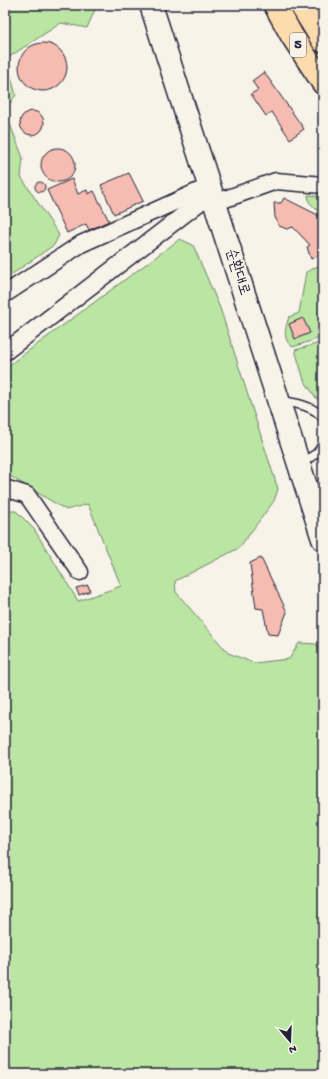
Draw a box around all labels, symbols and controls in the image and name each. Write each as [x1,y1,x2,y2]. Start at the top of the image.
road number: 5 [290,33,306,57]
street label: 순환대로 [221,246,253,298]
north arrow [270,1021,310,1061]
text: N [287,1042,298,1055]

